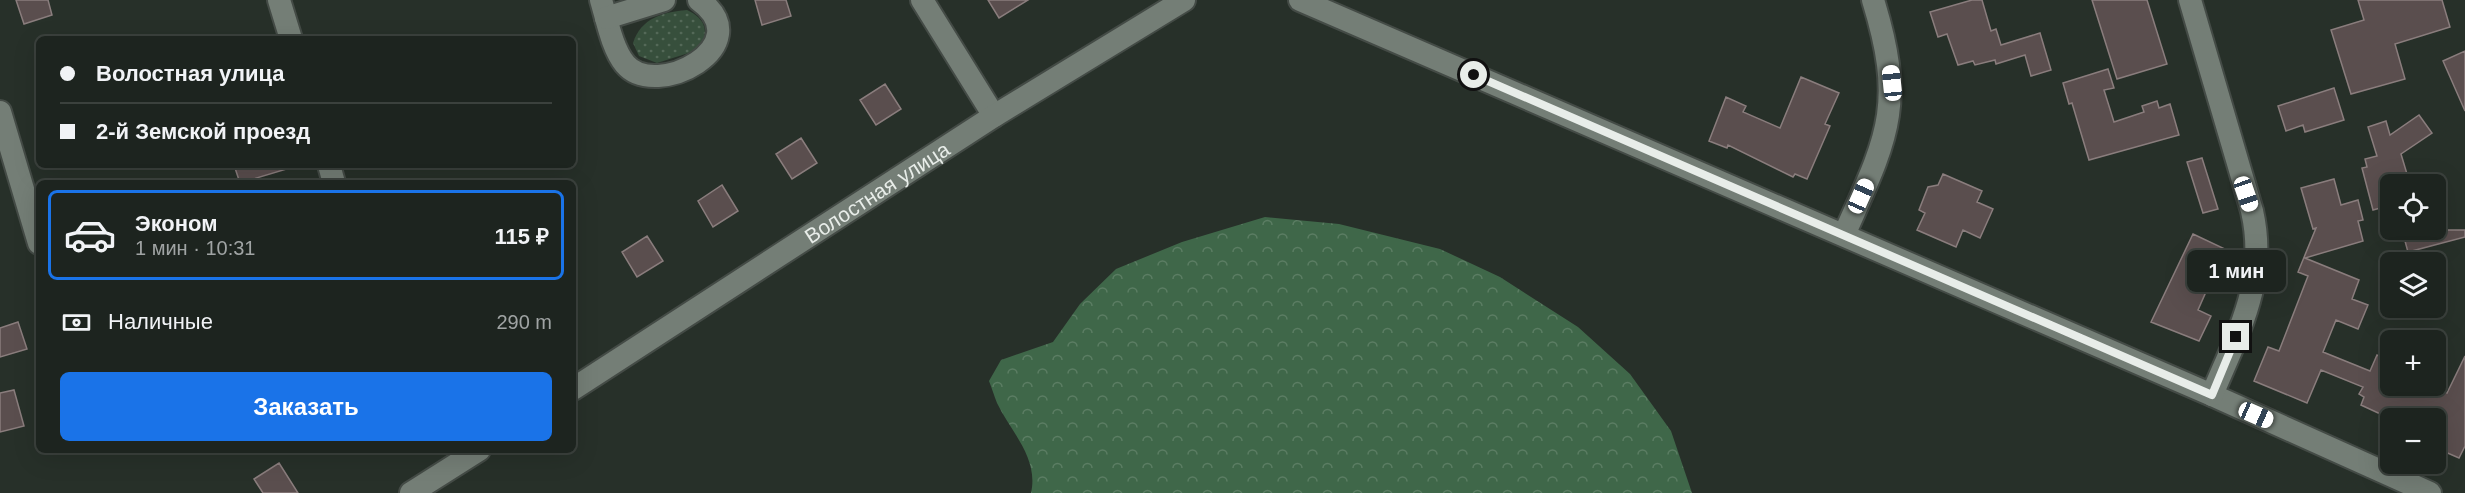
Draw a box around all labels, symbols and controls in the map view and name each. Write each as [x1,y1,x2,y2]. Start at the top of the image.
text: Волостная улица [96,61,285,86]
route start [1460,61,1487,88]
car [1881,64,1903,102]
text: 2-й Земской проезд [96,119,310,144]
street label: Волостная улица [800,137,954,247]
car [2232,174,2260,214]
map controls [2380,174,2446,474]
button: locate [2380,174,2446,240]
car [1845,176,1877,216]
icon: car [63,208,117,262]
text: Эконом [135,211,218,236]
text: 115 ₽ [495,224,549,249]
text: 1 мин · 10:31 [135,237,255,259]
callout: 1 мин [2186,250,2286,292]
button: layers [2380,252,2446,318]
text: 1 мин [2209,260,2264,282]
icon: cash [60,306,93,339]
text: Наличные [108,309,213,334]
text: 290 m [496,311,552,333]
route end [2222,323,2249,350]
button: + [2380,330,2446,396]
button: Заказать [60,372,552,441]
car [2236,399,2276,431]
button: − [2380,408,2446,474]

